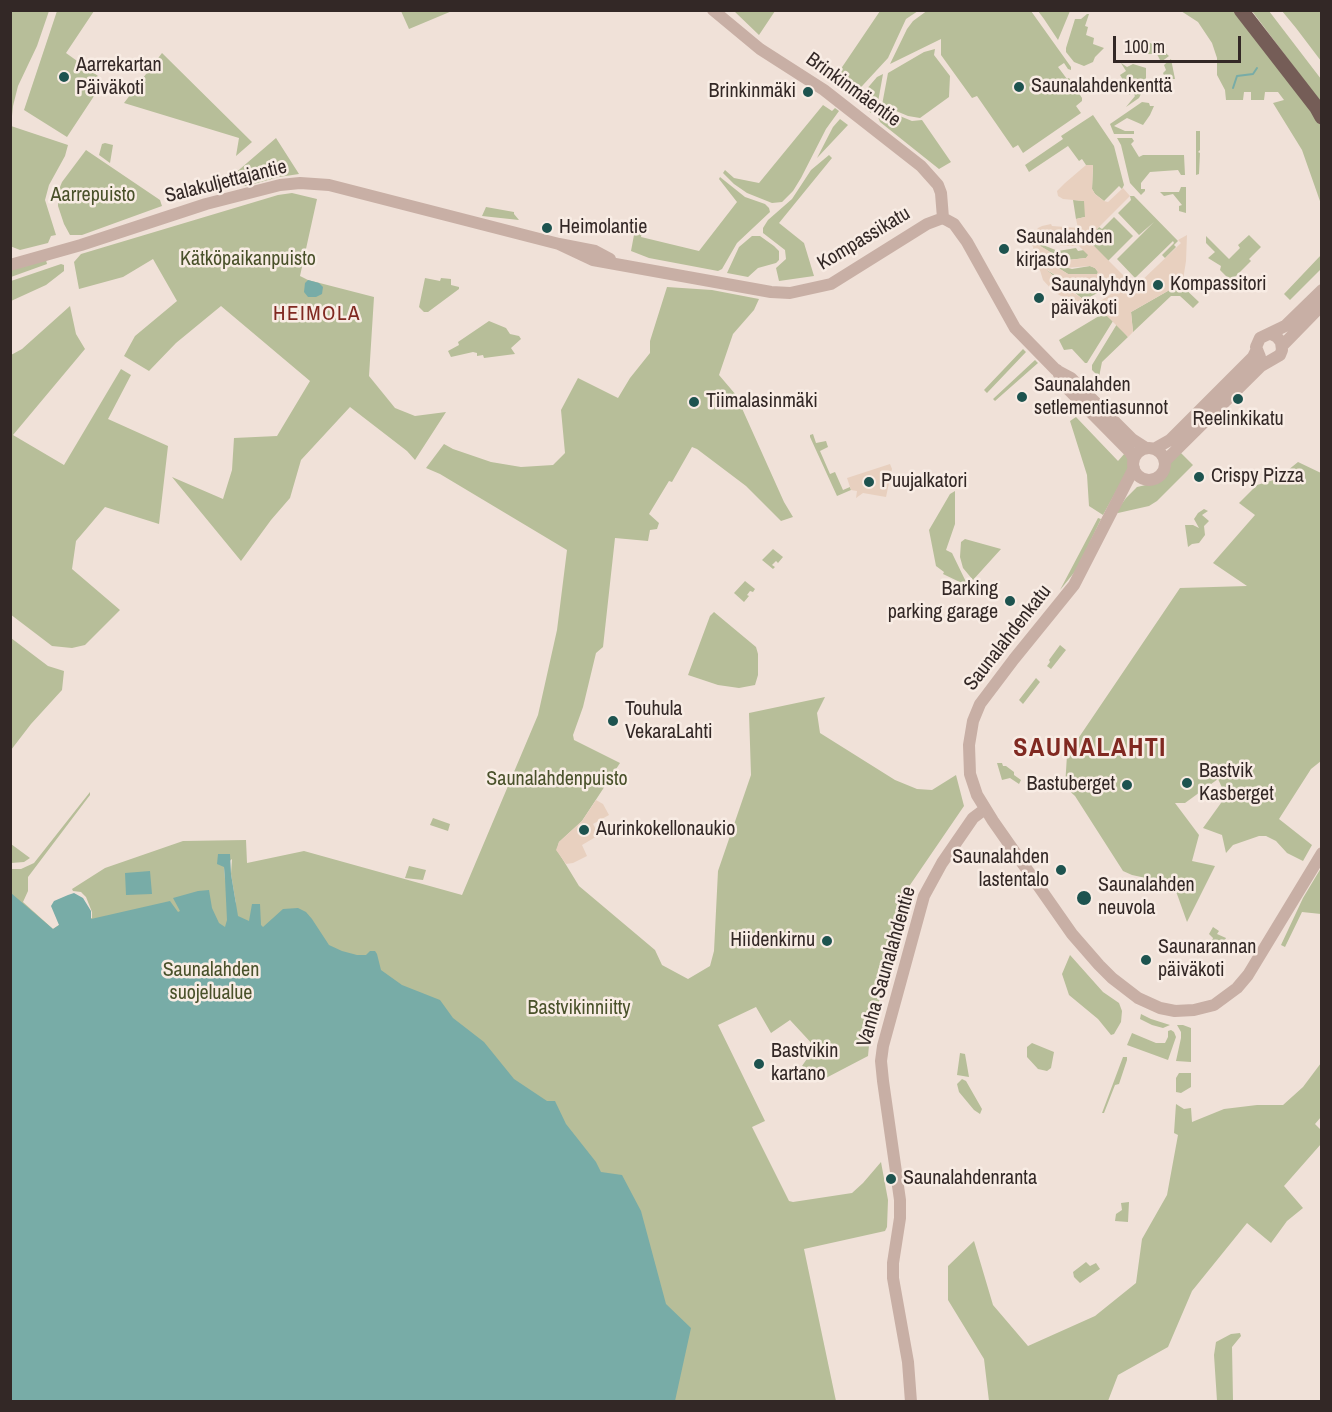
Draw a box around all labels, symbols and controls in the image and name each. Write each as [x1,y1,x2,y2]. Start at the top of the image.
scale bar [1116,24,1244,62]
text: 100 m [1124,34,1165,59]
street label: Brinkinmäentie [801,48,905,132]
place label: Aarrekartan Päiväkoti [76,54,162,101]
marker: Aarrekartan Päiväkoti [57,70,71,84]
place label: Saunalahdenkenttä [1031,75,1172,99]
place label: Brinkinmäki [709,80,796,104]
marker: Saunalahdenkenttä [1012,80,1026,94]
marker: Brinkinmäki [801,85,815,99]
street label: Salakuljettajantie [163,155,289,209]
park label: Aarrepuisto [51,184,135,208]
street label: Kompassikatu [813,202,915,276]
place label: Heimolantie [559,216,647,240]
marker: Heimolantie [540,221,554,235]
place label: Saunalahden kirjasto [1016,226,1113,273]
marker: Saunalahden kirjasto [997,242,1011,256]
park label: Kätköpaikanpuisto [180,248,316,272]
place label: Kompassitori [1170,273,1267,297]
place label: Saunalyhdyn päiväkoti [1051,274,1146,321]
marker: Kompassitori [1151,278,1165,292]
marker: Saunalyhdyn päiväkoti [1032,291,1046,305]
district label: HEIMOLA [273,301,361,327]
place label: Saunalahden setlementiasunnot [1034,374,1168,421]
place label: Tiimalasinmäki [706,390,818,414]
marker: Saunalahden setlementiasunnot [1015,390,1029,404]
marker: Reelinkikatu [1231,392,1245,406]
marker: Tiimalasinmäki [687,395,701,409]
place label: Reelinkikatu [1192,408,1284,432]
place label: Crispy Pizza [1211,465,1304,489]
place label: Puujalkatori [881,470,968,494]
marker: Crispy Pizza [1192,470,1206,484]
marker: Puujalkatori [862,475,876,489]
place label: Barking parking garage [888,578,998,625]
street label: Saunalahdenkatu [959,580,1057,696]
marker: Barking parking garage [1003,594,1017,608]
place label: Touhula VekaraLahti [625,698,713,745]
marker: Touhula VekaraLahti [606,714,620,728]
district label: SAUNALAHTI [1013,733,1167,765]
place label: Bastvik Kasberget [1199,760,1274,807]
park label: Saunalahdenpuisto [486,768,628,792]
place label: Bastuberget [1027,773,1115,797]
marker: Bastvik Kasberget [1180,776,1194,790]
marker: Bastuberget [1120,778,1134,792]
place label: Aurinkokellonaukio [596,818,735,842]
marker: Aurinkokellonaukio [577,823,591,837]
place label: Saunalahden lastentalo [952,846,1049,893]
marker: Saunalahden lastentalo [1054,863,1068,877]
place label: Saunalahden neuvola [1098,874,1195,921]
street label: Vanha Saunalahdentie [853,884,921,1050]
marker: Saunalahden neuvola [1075,889,1093,907]
place label: Hiidenkirnu [730,929,815,953]
marker: Hiidenkirnu [820,934,834,948]
place label: Saunarannan päiväkoti [1158,936,1256,983]
marker: Saunarannan päiväkoti [1139,953,1153,967]
park label: Saunalahden suojelualue [163,959,259,1006]
park label: Bastvikinniitty [527,997,631,1021]
place label: Bastvikin kartano [771,1040,838,1087]
marker: Bastvikin kartano [752,1057,766,1071]
place label: Saunalahdenranta [903,1167,1037,1191]
marker: Saunalahdenranta [884,1172,898,1186]

